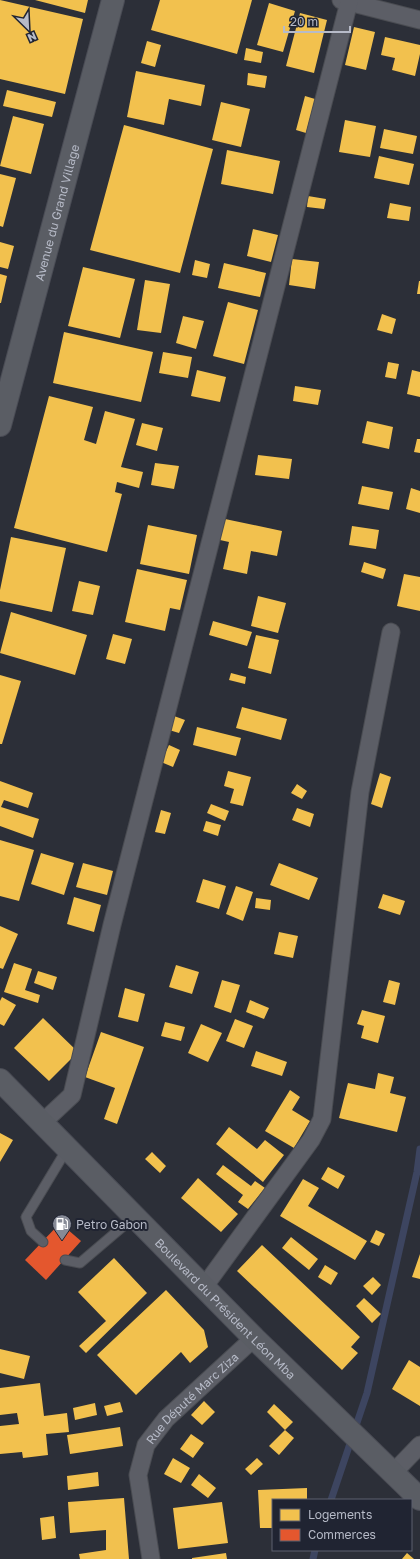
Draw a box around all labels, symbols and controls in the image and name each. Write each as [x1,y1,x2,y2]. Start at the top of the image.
north arrow [8,8,48,48]
scale bar [284,8,350,34]
text: 20 m [290,14,318,29]
text: N [26,30,39,45]
street label: Avenue du Grand Village [31,142,82,282]
fuel station icon: Petro Gabon [51,1213,73,1241]
place label: Petro Gabon [76,1217,147,1232]
street label: Boulevard du Président Léon Mba [152,1235,299,1382]
street label: Rue Député Marc Ziza [142,1349,241,1447]
legend [272,1499,412,1551]
text: Logements [308,1507,372,1522]
text: Commerces [308,1527,376,1542]

